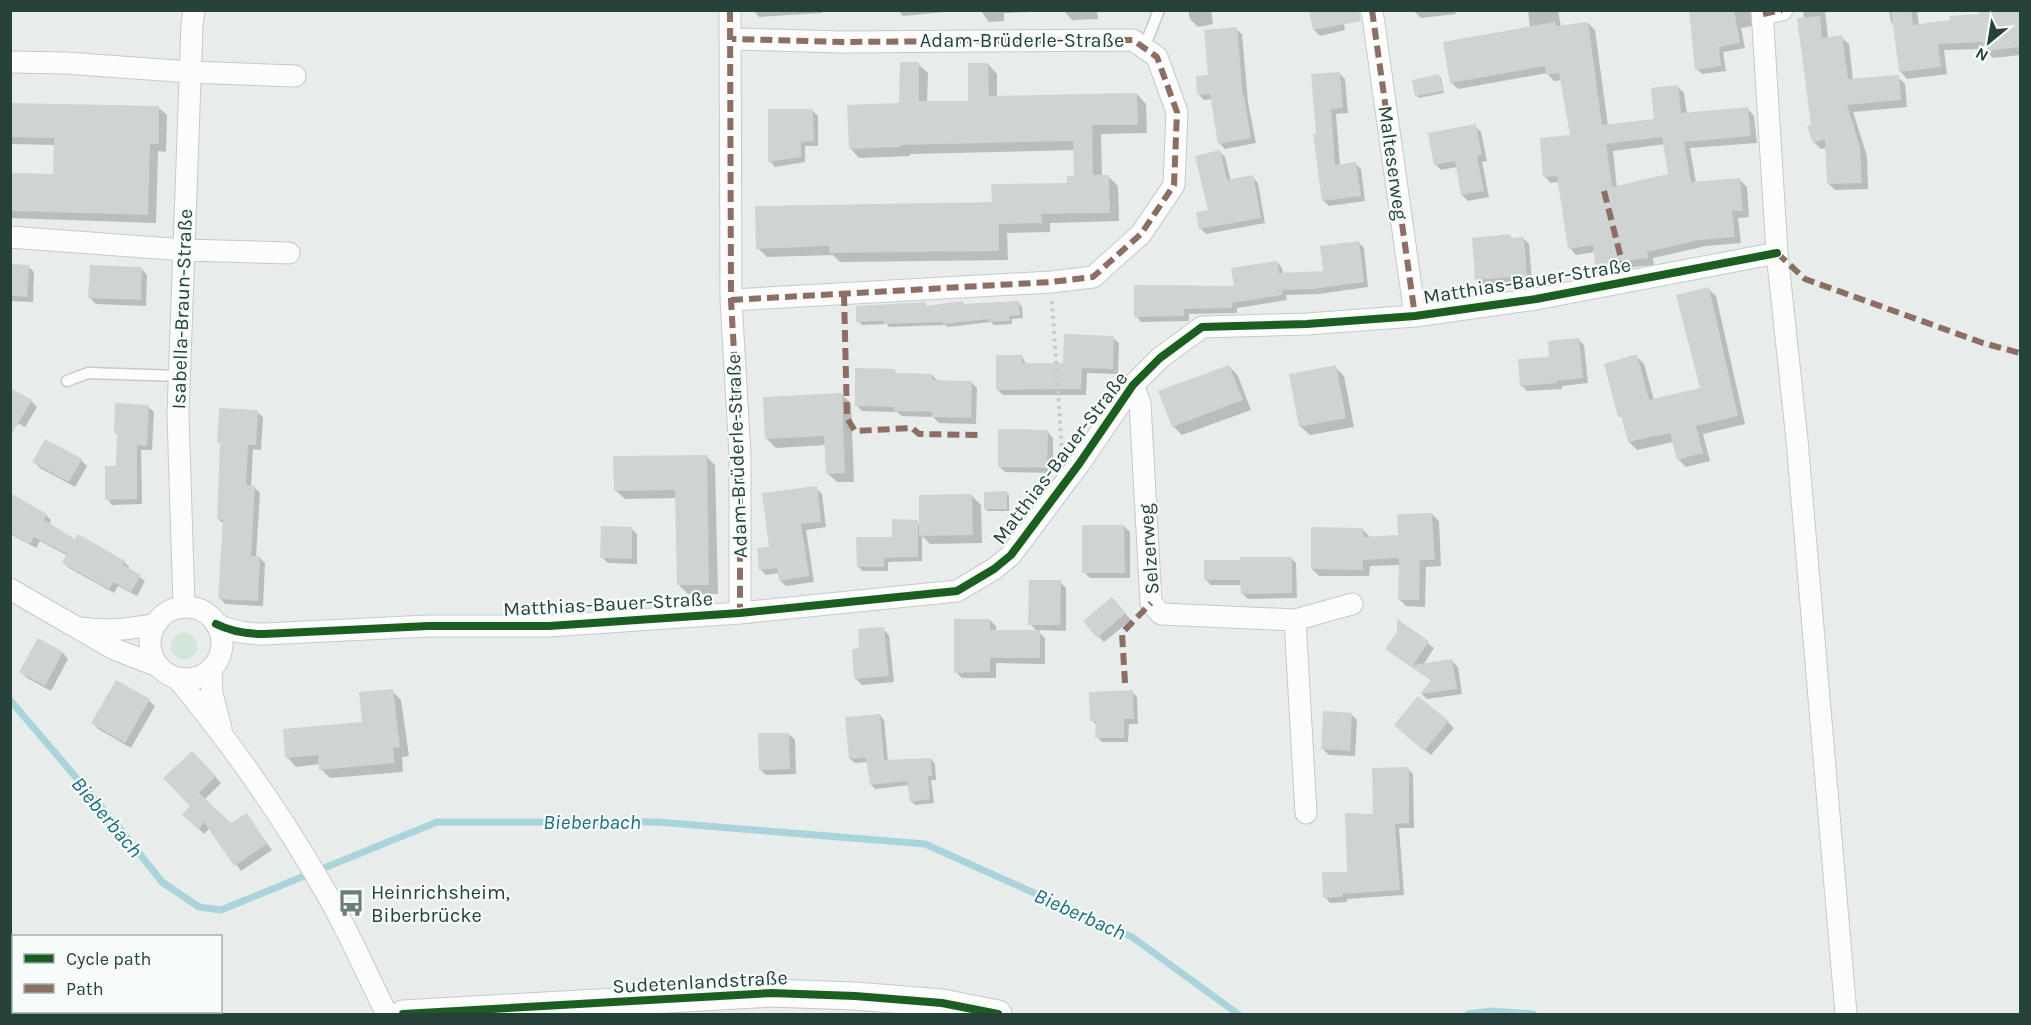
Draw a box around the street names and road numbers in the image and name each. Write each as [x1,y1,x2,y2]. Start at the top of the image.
street label: Adam-Brüderle-Straße [920,29,1124,52]
street label: Malteserweg [1374,104,1412,222]
street label: Isabella-Braun-Straße [167,208,197,410]
street label: Matthias-Bauer-Straße [1422,253,1632,309]
street label: Adam-Brüderle-Straße [722,353,752,559]
street label: Matthias-Bauer-Straße [988,367,1132,549]
street label: Selzerweg [1134,503,1164,595]
street label: Matthias-Bauer-Straße [503,587,713,621]
street label: Sudetenlandstraße [612,966,788,998]

